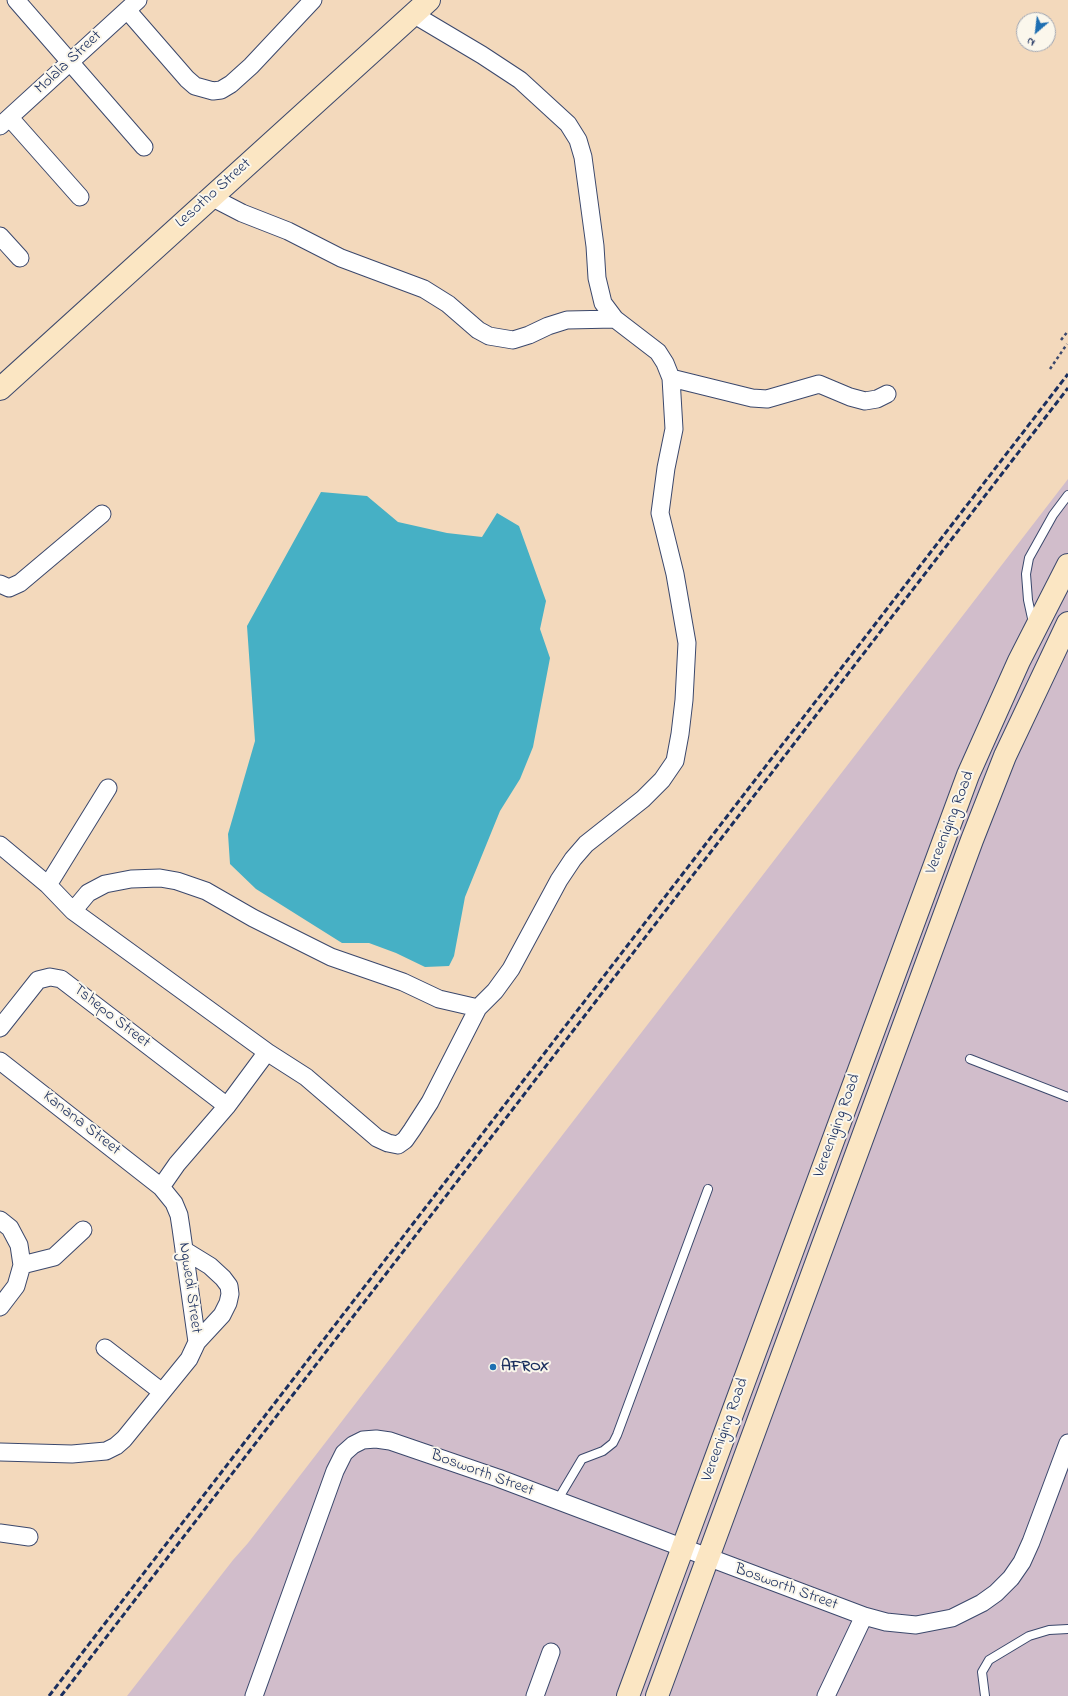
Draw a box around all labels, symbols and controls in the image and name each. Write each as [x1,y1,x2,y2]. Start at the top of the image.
north arrow [1016,12,1056,52]
street label: Molala Street [32,27,106,99]
text: N [1024,33,1038,51]
street label: Lesotho Street [172,155,256,233]
street label: Vereeniging Road [923,769,979,877]
street label: Tshepo Street [69,981,153,1053]
street label: Vereeniging Road [810,1072,866,1180]
street label: Kanana Street [38,1088,124,1160]
street label: Ngwedi Street [173,1241,205,1335]
place label: AFROX [501,1357,549,1377]
marker: AFROX [488,1362,498,1372]
street label: Vereeniging Road [698,1376,754,1484]
street label: Bosworth Street [428,1446,536,1502]
street label: Bosworth Street [732,1560,840,1616]

